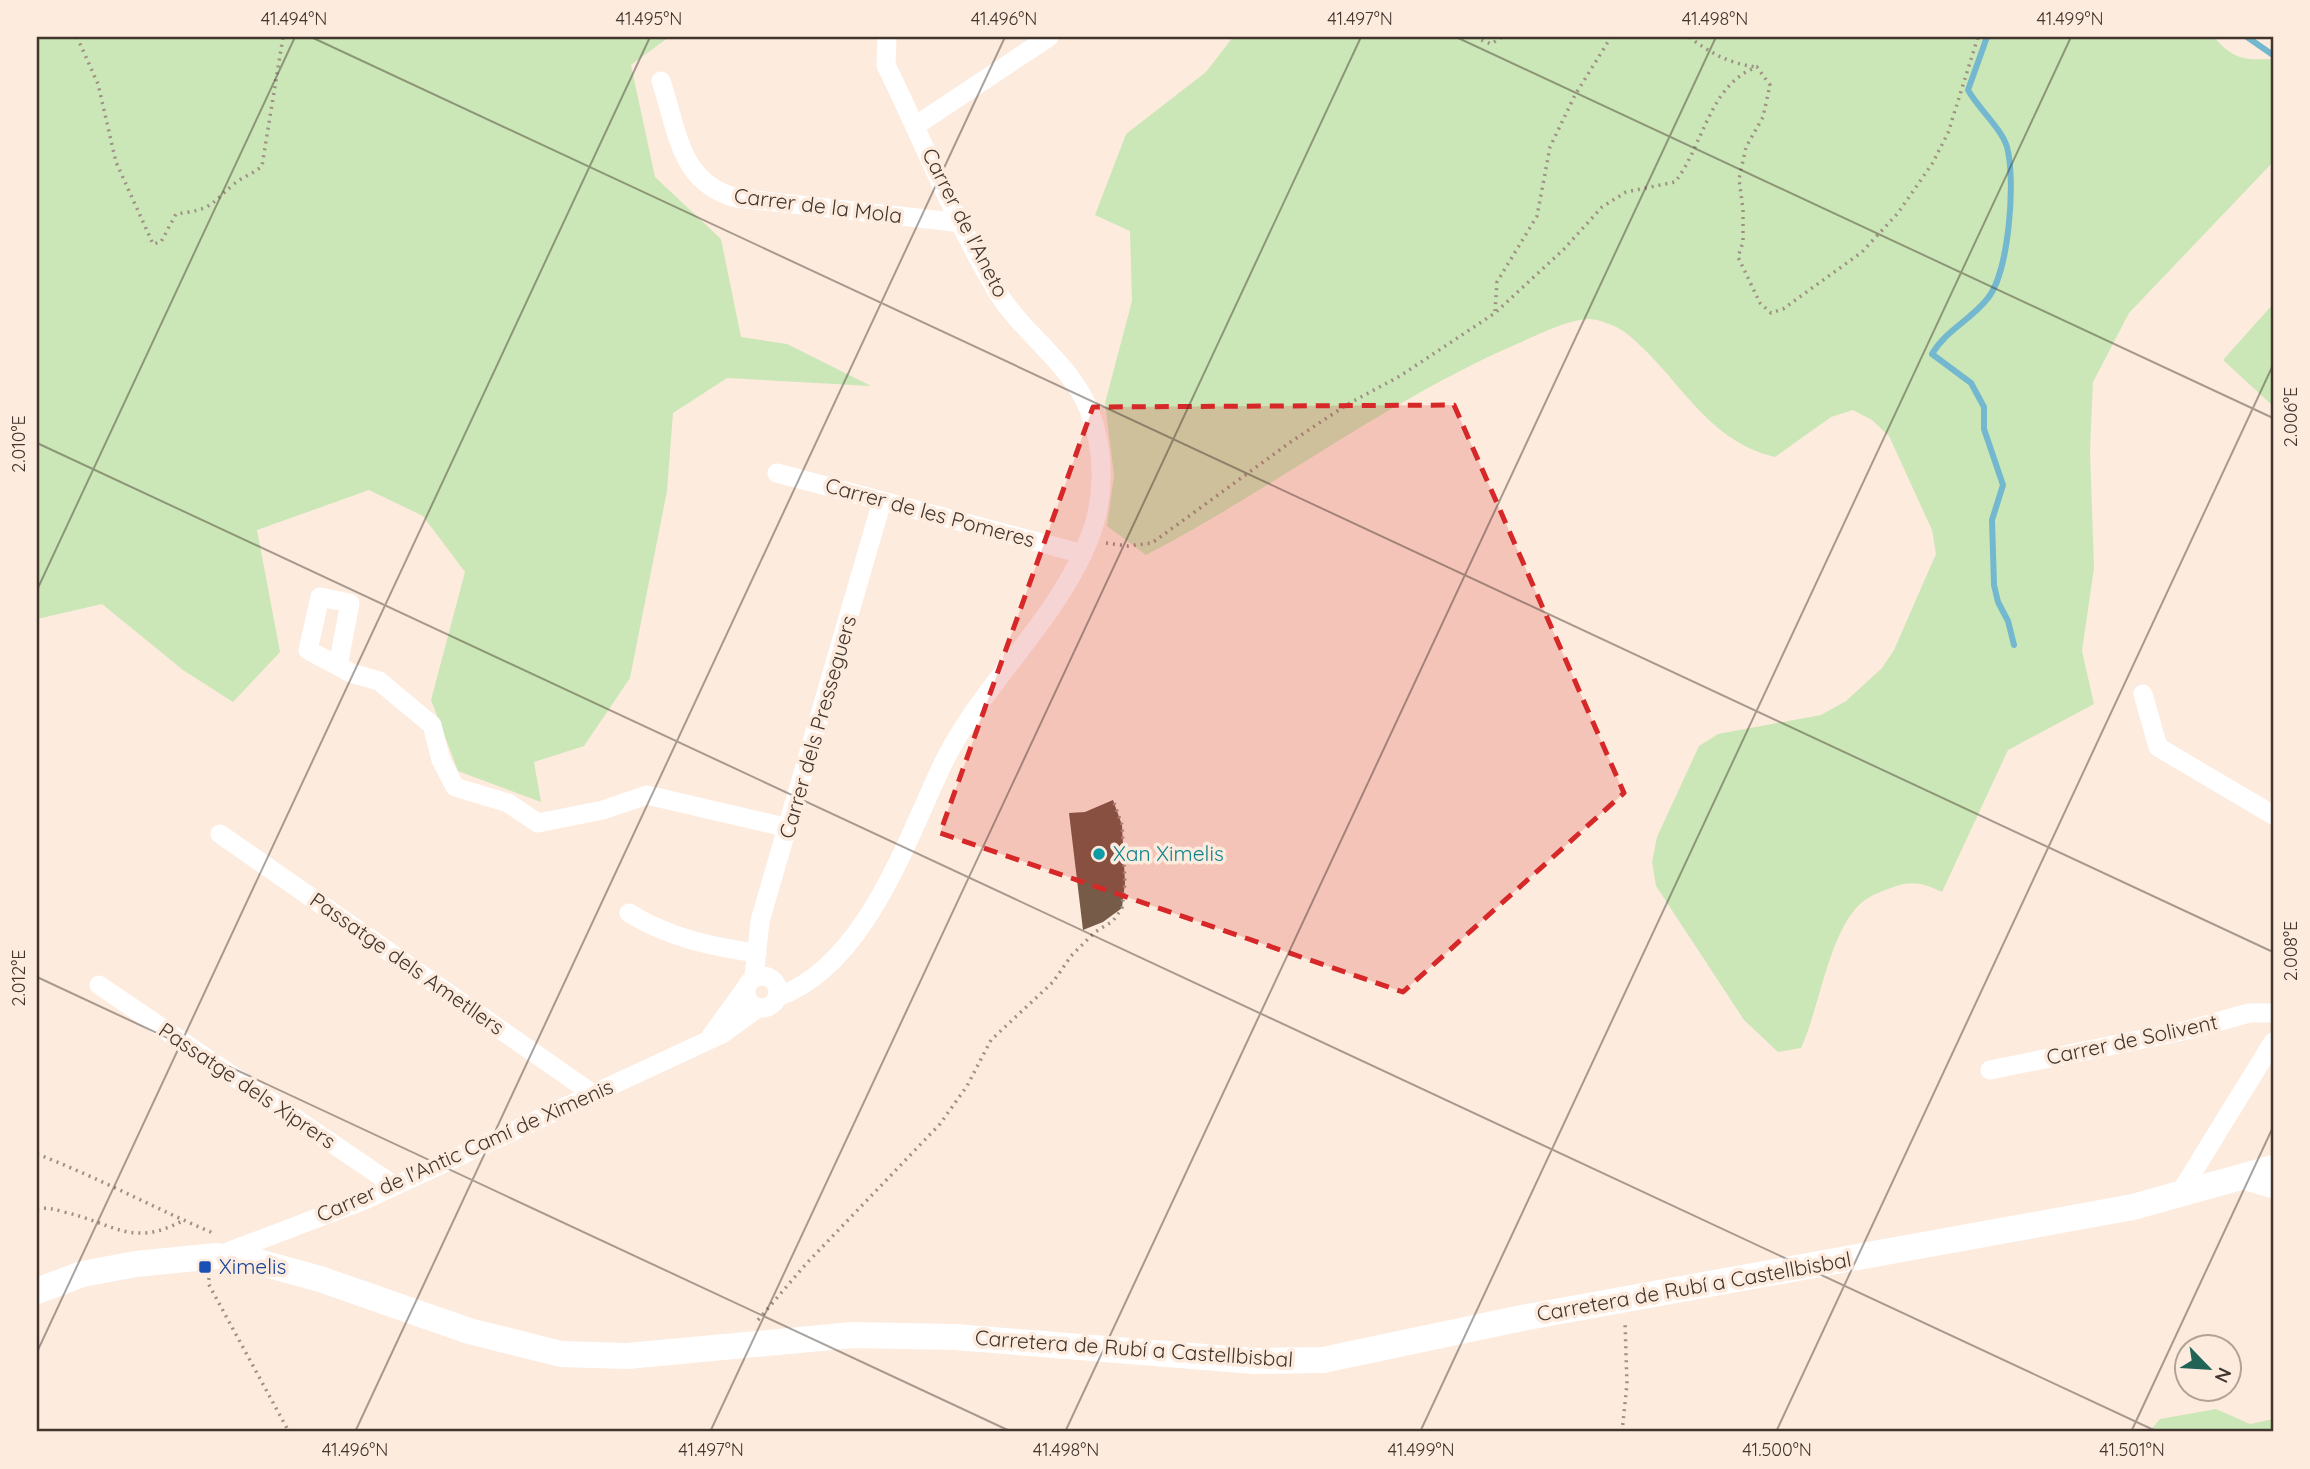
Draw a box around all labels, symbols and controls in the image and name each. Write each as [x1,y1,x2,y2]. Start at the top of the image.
text: 41.494°N [261,7,327,30]
text: 41.495°N [616,7,682,30]
text: 41.496°N [971,7,1037,30]
text: 41.497°N [1327,7,1393,30]
text: 41.498°N [1682,7,1748,30]
text: 41.499°N [2036,7,2104,30]
street label: Carrer de l'Aneto [917,143,1015,302]
street label: Carrer de la Mola [733,182,904,228]
text: 2.006°E [2279,387,2302,447]
text: 2.010°E [7,415,30,473]
street label: Carrer de les Pomeres [823,472,1038,552]
street label: Carrer dels Presseguers [773,612,861,841]
place label: Xan Ximelis [1113,840,1224,866]
marker: Xan Ximelis [1091,846,1107,862]
street label: Passatge dels Ametllers [306,886,510,1040]
text: 2.008°E [2279,921,2302,981]
text: 2.012°E [7,950,30,1006]
street label: Carrer de Solivent [2044,1008,2220,1070]
street label: Passatge dels Xiprers [154,1016,341,1154]
street label: Carrer de l'Antic Camí de Ximenis [312,1073,617,1227]
street label: Carretera de Rubí a Castellbisbal [1535,1246,1853,1327]
place label: Ximelis [219,1253,286,1279]
marker: Ximelis [197,1259,213,1275]
street label: Carretera de Rubí a Castellbisbal [974,1324,1294,1372]
north arrow [2174,1332,2244,1402]
text: N [2210,1364,2237,1387]
text: 41.496°N [322,1438,388,1461]
text: 41.497°N [678,1438,744,1461]
text: 41.498°N [1033,1438,1099,1461]
text: 41.499°N [1387,1438,1455,1461]
text: 41.500°N [1742,1438,1812,1461]
text: 41.501°N [2099,1438,2165,1461]

